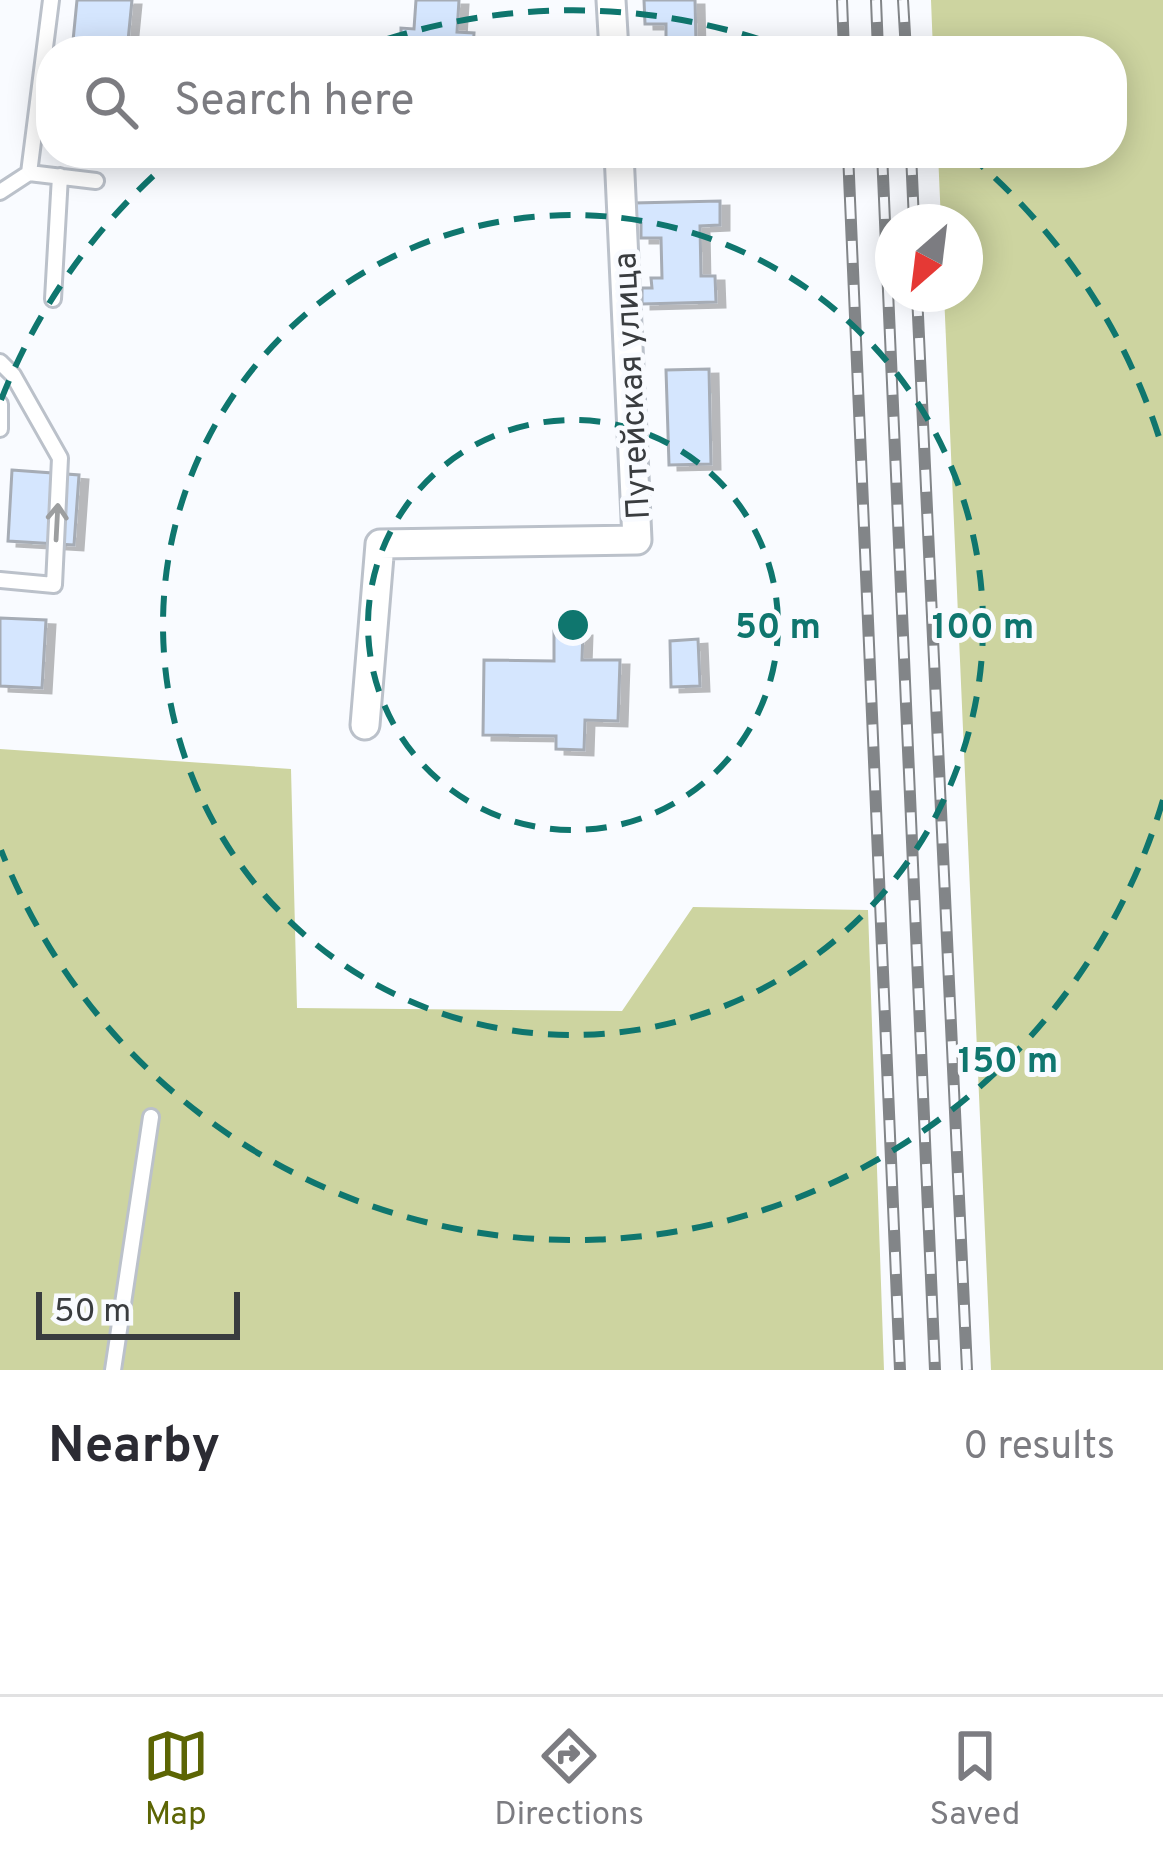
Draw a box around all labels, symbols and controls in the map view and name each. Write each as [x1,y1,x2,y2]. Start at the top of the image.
search box [36,36,1127,168]
icon: search [78,69,144,135]
text: Search here [174,74,414,131]
north arrow [875,204,983,312]
street label: Путейская улица [606,251,662,520]
one-way arrow [46,503,69,542]
centre of rings [552,604,594,646]
text: 50 m [735,606,821,652]
text: 100 m [932,606,1034,652]
text: 150 m [958,1040,1058,1086]
scale bar [36,1286,240,1339]
text: 50 m [54,1292,131,1334]
text: Nearby [48,1416,220,1481]
text: 0 results [963,1424,1115,1473]
tab: Map [143,1723,209,1837]
tab: Directions [494,1723,644,1837]
tab: Saved [930,1723,1020,1837]

